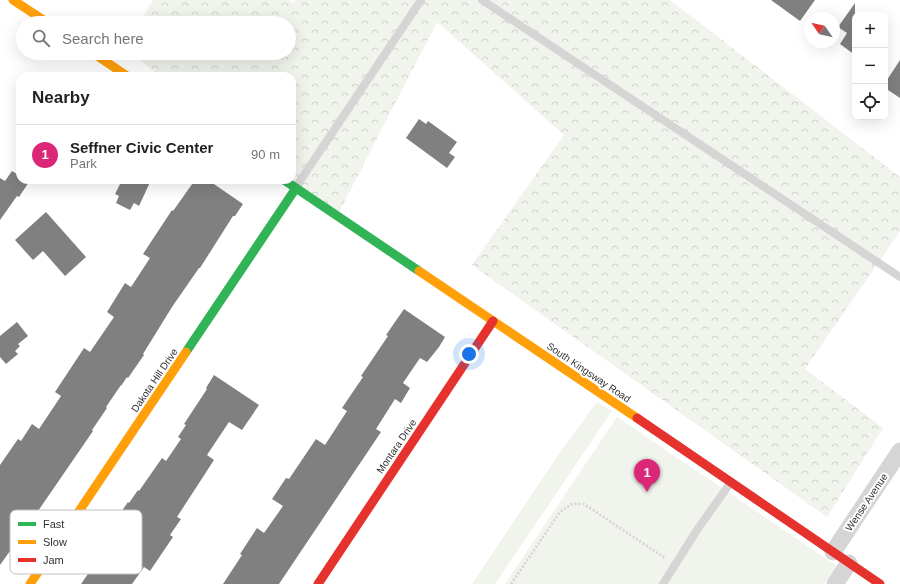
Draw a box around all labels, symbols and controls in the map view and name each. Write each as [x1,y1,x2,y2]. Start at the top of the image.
north arrow [804,12,840,48]
map controls [852,12,888,120]
button: + [852,12,888,48]
search box [16,16,296,60]
icon: search [30,27,52,49]
text: Search here [62,30,144,47]
button: − [852,48,888,84]
button: locate [852,84,888,120]
text: Nearby [32,88,90,107]
text: Seffner Civic Center [70,139,213,156]
text: 1 [41,147,49,162]
text: 90 m [251,147,280,162]
text: Park [70,156,97,171]
street label: South Kingsway Road [545,340,633,404]
your location [459,344,479,364]
street label: Dakota Hill Drive [129,346,180,414]
street label: Montara Drive [374,417,419,475]
pin: 1 [634,459,660,492]
street label: Wense Avenue [843,471,890,533]
legend [10,510,142,574]
text: Fast [43,518,64,530]
text: Slow [43,536,67,548]
text: Jam [43,554,64,566]

